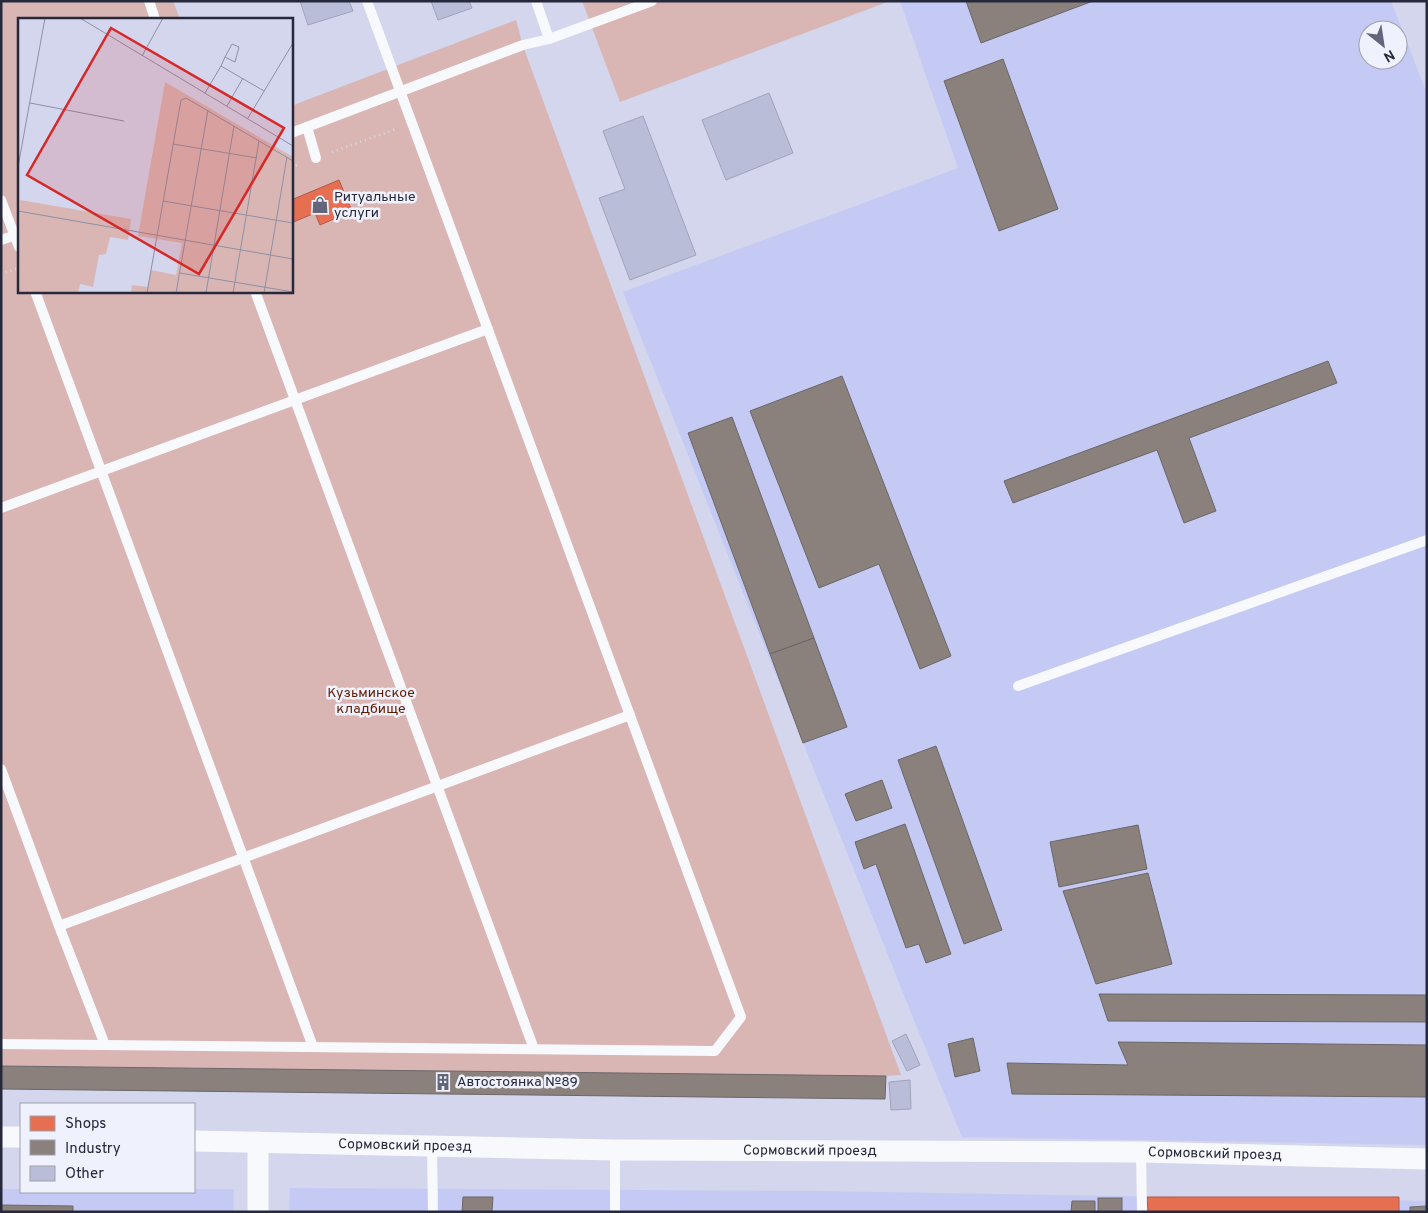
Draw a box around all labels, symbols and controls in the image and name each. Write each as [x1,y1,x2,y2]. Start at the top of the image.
inset map [18,18,292,292]
north arrow [1358,20,1408,70]
text: N [1380,45,1397,65]
place label: Ритуальные услуги [334,189,415,222]
shop icon: Ритуальные услуги [310,195,330,215]
park label: Кузьминское кладбище [327,685,415,718]
building icon: Автостоянка №89 [433,1072,453,1092]
place label: Автостоянка №89 [457,1074,578,1091]
legend [20,1103,195,1193]
text: Shops [65,1115,106,1134]
street label: Сормовский проезд [338,1136,472,1155]
text: Industry [65,1140,121,1159]
street label: Сормовский проезд [743,1142,877,1159]
street label: Сормовский проезд [1148,1144,1282,1164]
text: Other [65,1165,104,1184]

